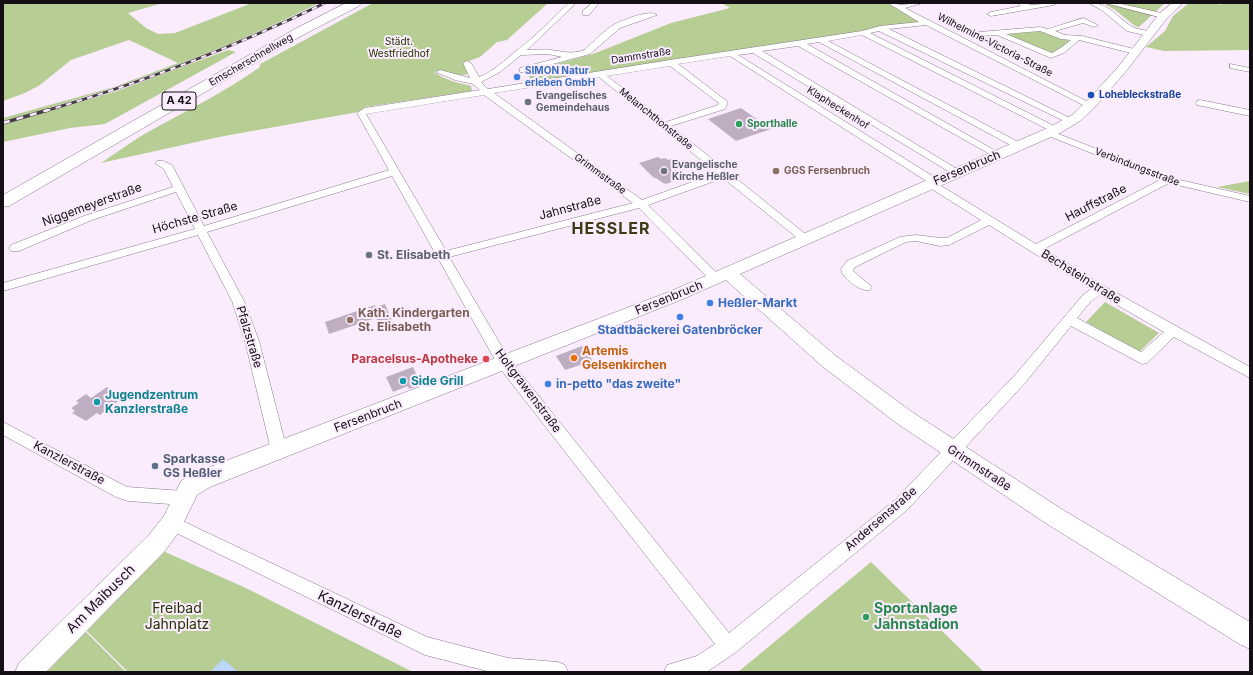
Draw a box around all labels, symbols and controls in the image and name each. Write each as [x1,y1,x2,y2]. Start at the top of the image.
street label: Wilhelmine-Victoria-Straße [935,11,1055,79]
street label: Emscherschnellweg [207,31,295,89]
park label: Städt. Westfriedhof [368,36,430,60]
street label: Dammstraße [610,45,672,67]
place label: SIMON Natur erleben GmbH [525,65,595,88]
marker: SIMON Natur erleben GmbH [512,72,522,82]
street label: Klapheckenhof [805,84,871,132]
street label: Melanchthonstraße [617,86,695,152]
place label: Lohebleckstraße [1099,89,1181,101]
place label: Evangelisches Gemeindehaus [536,90,610,114]
marker: Lohebleckstraße [1086,90,1096,100]
road number: A 42 [162,92,196,110]
marker: Evangelisches Gemeindehaus [523,97,533,107]
place label: Sporthalle [747,118,797,130]
marker: Sporthalle [734,119,744,129]
street label: Verbindungsstraße [1093,145,1181,189]
street label: Fersenbruch [931,147,1003,189]
street label: Grimmstraße [572,151,628,197]
place label: Evangelische Kirche Heßler [672,159,739,182]
place label: GGS Fersenbruch [784,165,870,177]
marker: Evangelische Kirche Heßler [659,166,669,176]
marker: GGS Fersenbruch [771,166,781,176]
street label: Niggemeyerstraße [40,180,144,230]
street label: Hauffstraße [1063,181,1129,225]
street label: Jahnstraße [537,193,603,223]
street label: Höchste Straße [151,199,239,237]
district label: HESSLER [572,219,650,239]
street label: Bechsteinstraße [1038,247,1124,307]
place label: St. Elisabeth [377,248,450,262]
marker: St. Elisabeth [364,250,374,260]
street label: Fersenbruch [633,278,705,318]
place label: Heßler-Markt [718,296,797,310]
marker: Heßler-Markt [705,298,715,308]
street label: Pfalzstraße [233,304,265,370]
place label: Kath. Kindergarten St. Elisabeth [358,306,470,334]
marker: Stadtbäckerei Gatenbröcker [675,312,685,322]
marker: Kath. Kindergarten St. Elisabeth [345,315,355,325]
place label: Stadtbäckerei Gatenbröcker [598,323,762,337]
place label: Artemis Gelsenkirchen [582,344,667,372]
street label: Holtgrawenstraße [492,346,564,436]
place label: Paracelsus-Apotheke [351,352,478,366]
marker: Artemis Gelsenkirchen [569,353,579,363]
marker: Paracelsus-Apotheke [481,354,491,364]
place label: Side Grill [411,374,463,388]
marker: Side Grill [398,376,408,386]
place label: in-petto "das zweite" [556,377,681,391]
marker: in-petto "das zweite" [543,379,553,389]
place label: Jugendzentrum Kanzlerstraße [105,388,198,416]
street label: Fersenbruch [332,396,404,436]
marker: Jugendzentrum Kanzlerstraße [92,397,102,407]
street label: Kanzlerstraße [31,438,107,488]
street label: Grimmstraße [944,442,1014,494]
place label: Sparkasse GS Heßler [163,452,225,480]
marker: Sparkasse GS Heßler [150,461,160,471]
street label: Andersenstraße [842,484,920,554]
street label: Am Maibusch [63,561,139,637]
street label: Kanzlerstraße [315,587,405,643]
park label: Freibad Jahnplatz [145,601,209,634]
place label: Sportanlage Jahnstadion [874,601,959,634]
marker: Sportanlage Jahnstadion [861,612,871,622]

